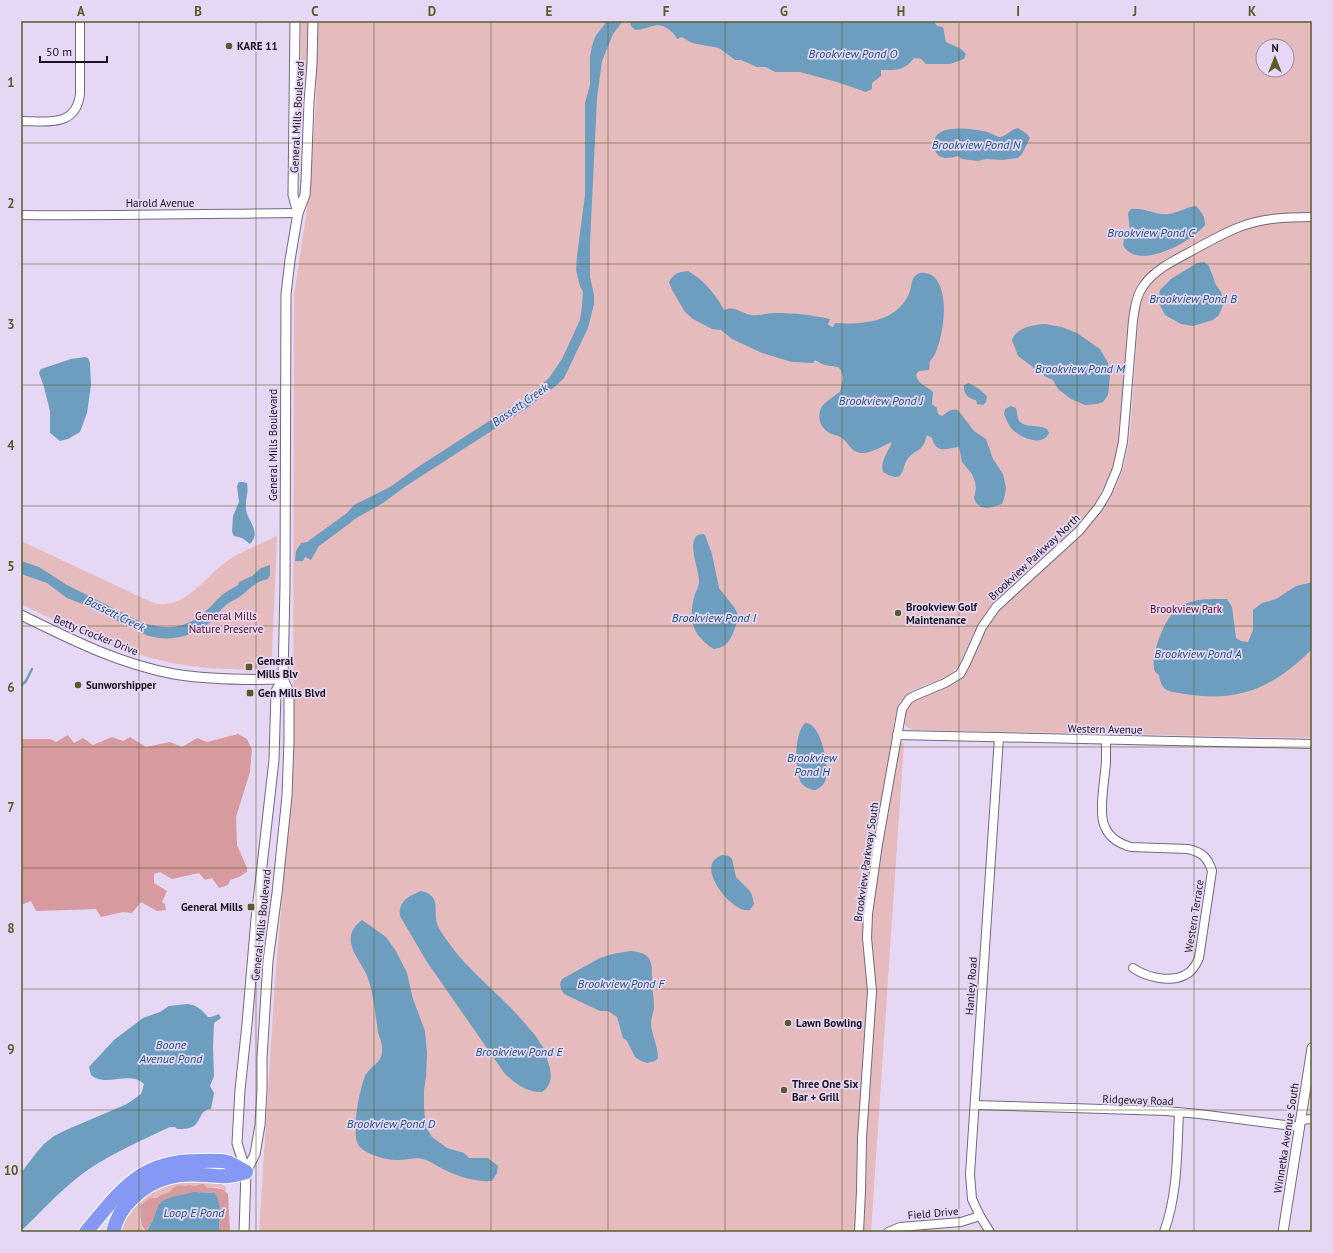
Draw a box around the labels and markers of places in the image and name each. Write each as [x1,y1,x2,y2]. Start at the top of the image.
place label: KARE 11 [237,39,278,53]
marker: KARE 11 [224,41,234,51]
place label: Brookview Golf Maintenance [906,600,979,627]
marker: Brookview Golf Maintenance [893,608,903,618]
place label: General Mills Blv [257,654,298,681]
marker: General Mills Blv [244,662,254,672]
place label: Sunworshipper [86,678,156,692]
marker: Sunworshipper [73,680,83,690]
place label: Gen Mills Blvd [258,686,326,700]
marker: Gen Mills Blvd [245,688,255,698]
place label: General Mills [181,900,243,914]
marker: General Mills [246,902,256,912]
place label: Lawn Bowling [796,1016,862,1030]
marker: Lawn Bowling [783,1018,793,1028]
place label: Three One Six Bar + Grill [792,1077,858,1104]
marker: Three One Six Bar + Grill [779,1085,789,1095]

